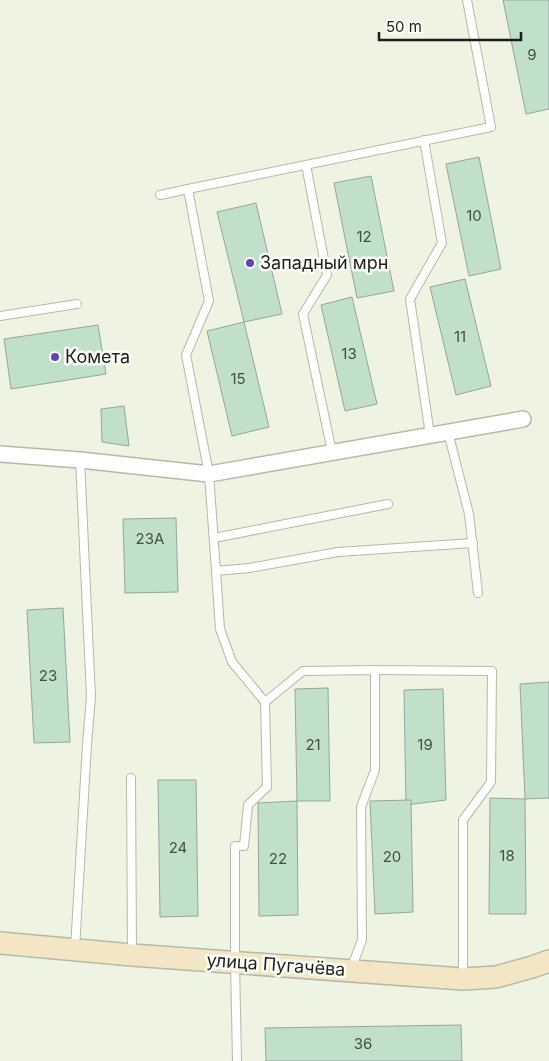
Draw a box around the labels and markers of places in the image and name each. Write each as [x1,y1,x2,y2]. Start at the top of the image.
place label: Западный мрн [260,252,388,273]
marker: Западный мрн [244,257,256,269]
place label: Комета [65,346,130,367]
marker: Комета [49,351,61,363]

